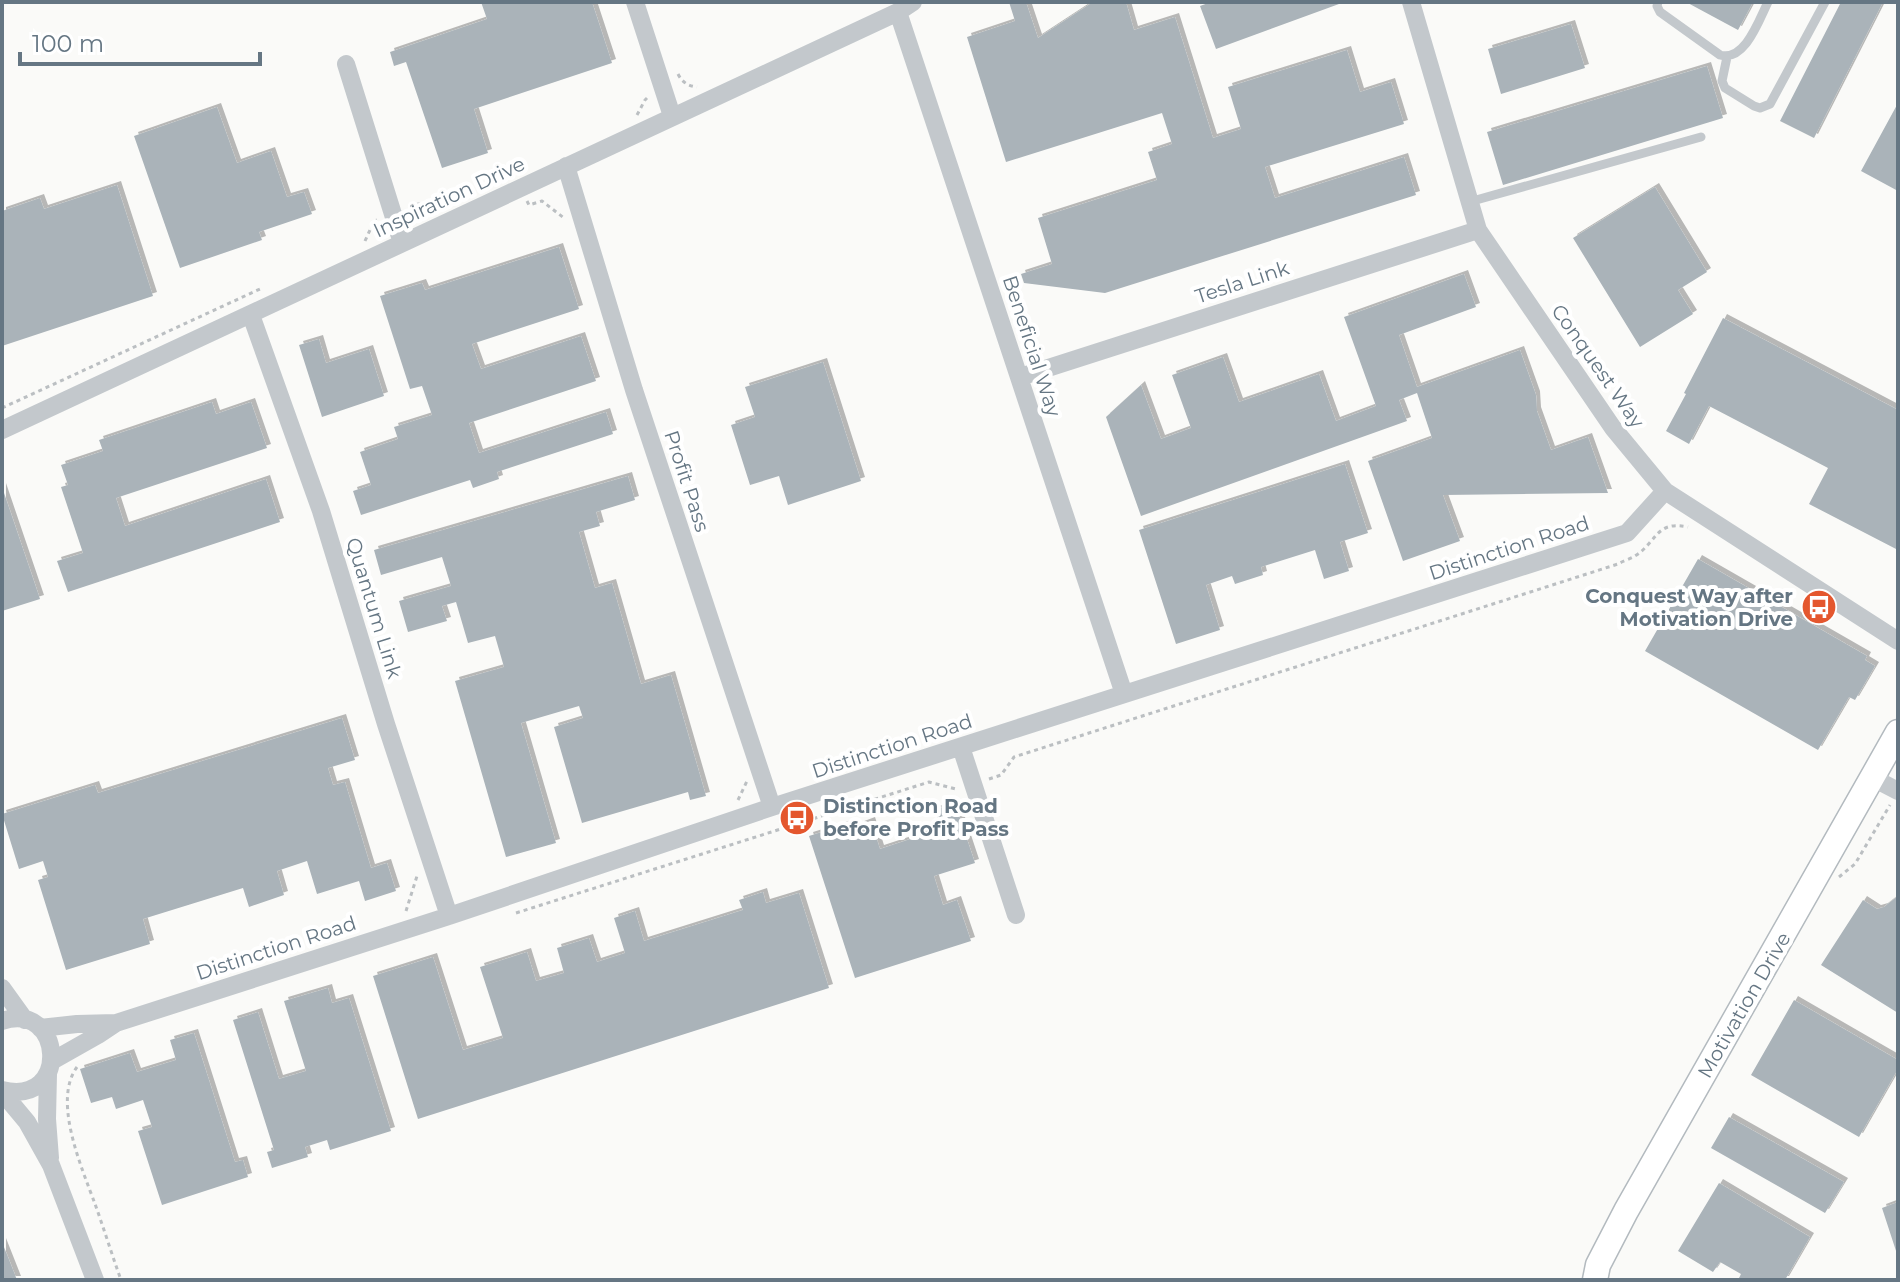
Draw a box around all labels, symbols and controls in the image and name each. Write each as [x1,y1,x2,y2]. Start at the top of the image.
scale bar [20,16,260,66]
text: 100 m [32,29,104,58]
street label: Inspiration Drive [369,151,529,243]
street label: Tesla Link [1192,256,1292,308]
street label: Beneficial Way [998,272,1066,420]
street label: Conquest Way [1546,300,1650,433]
street label: Profit Pass [659,427,715,535]
street label: Distinction Road [1426,511,1592,585]
street label: Quantum Link [341,535,407,681]
place label: Conquest Way after Motivation Drive [1585,584,1793,631]
bus stop icon: Conquest Way after Motivation Drive [1800,588,1838,626]
street label: Distinction Road [809,709,975,783]
place label: Distinction Road before Profit Pass [823,794,1009,841]
bus stop icon: Distinction Road before Profit Pass [778,799,816,837]
street label: Distinction Road [193,911,359,985]
street label: Motivation Drive [1692,928,1796,1082]

